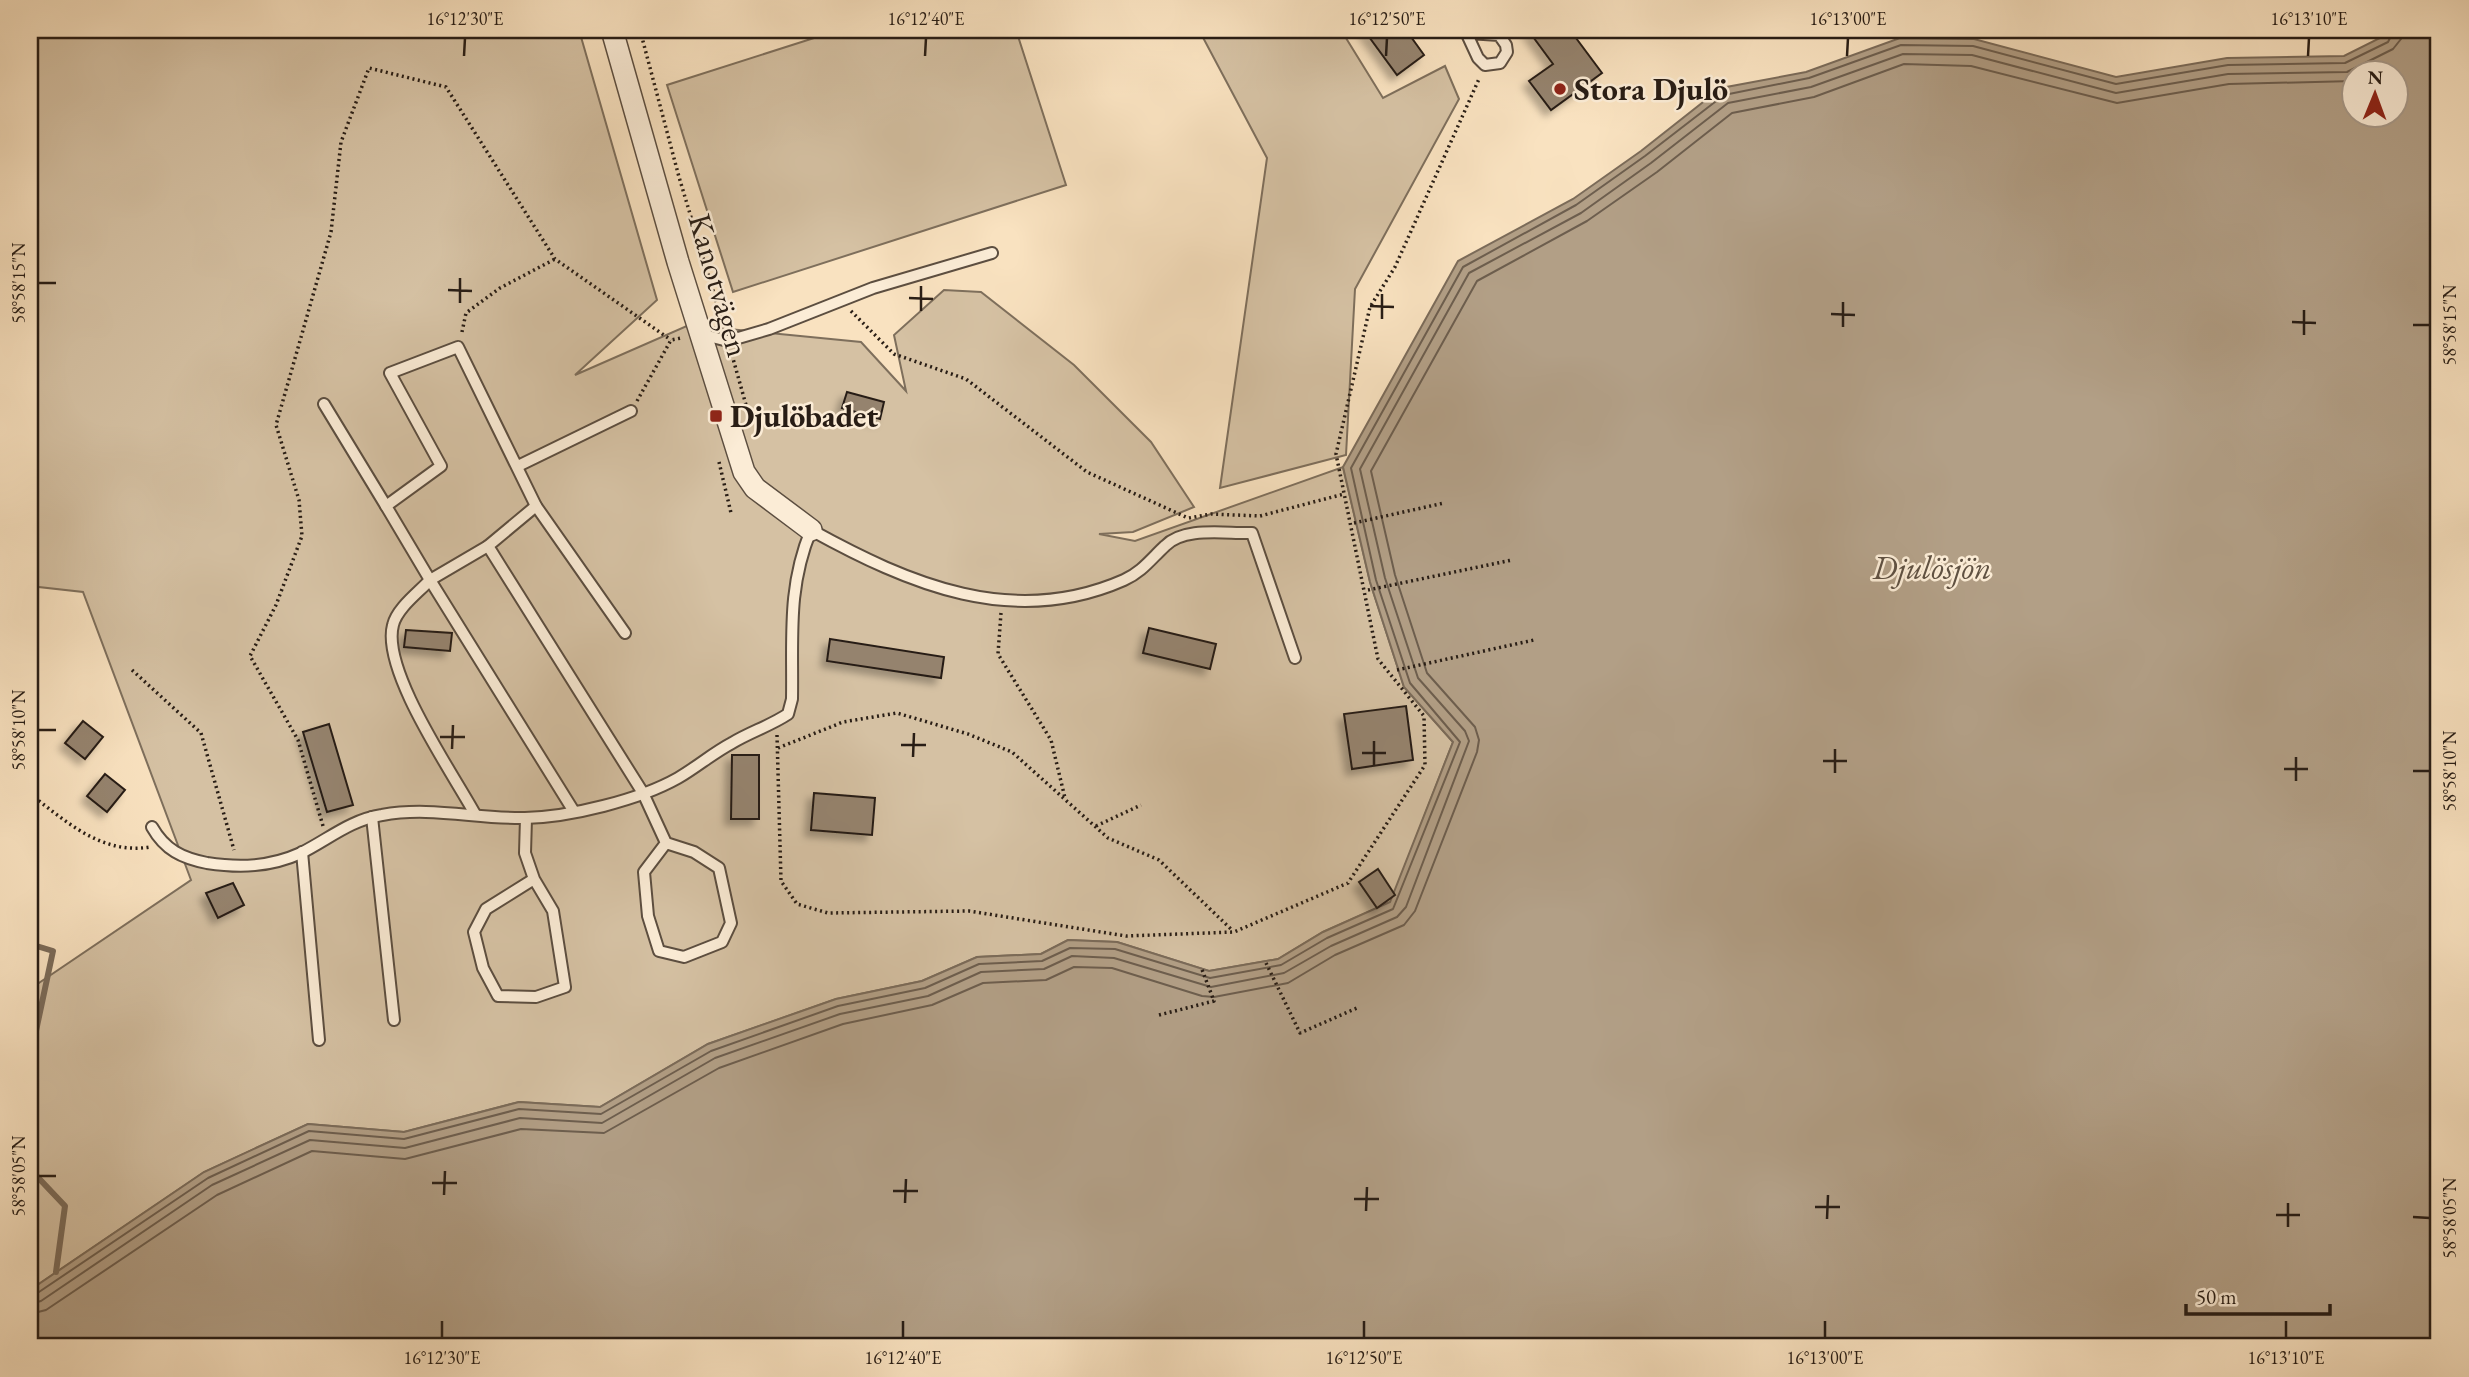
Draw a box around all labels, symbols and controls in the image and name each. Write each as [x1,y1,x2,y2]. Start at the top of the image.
text: 16°12'30"E [427,7,503,30]
text: 16°12'40"E [888,7,964,30]
text: 16°12'50"E [1349,7,1425,30]
text: 16°13'00"E [1810,7,1886,30]
text: 16°13'10"E [2271,7,2347,30]
north arrow [2340,60,2410,130]
text: N [2367,65,2384,90]
place label: Stora Djulö [1574,68,1728,110]
marker: Stora Djulö [1552,81,1568,97]
street label: Kanotvägen [679,209,759,362]
text: 58°58'15"N [7,242,30,323]
text: 58°58'15"N [2438,284,2461,365]
place label: Djulöbadet [730,395,878,437]
marker: Djulöbadet [708,408,724,424]
water label: Djulösjön [1872,546,1991,589]
text: 58°58'10"N [7,689,30,770]
text: 58°58'10"N [2438,730,2461,811]
text: 58°58'05"N [7,1135,30,1216]
text: 58°58'05"N [2438,1177,2461,1258]
scale bar [2186,1272,2329,1316]
text: 50 m [2196,1283,2237,1310]
text: 16°12'30"E [404,1346,480,1369]
text: 16°12'40"E [865,1346,941,1369]
text: 16°12'50"E [1326,1346,1402,1369]
text: 16°13'00"E [1787,1346,1863,1369]
text: 16°13'10"E [2248,1346,2324,1369]

